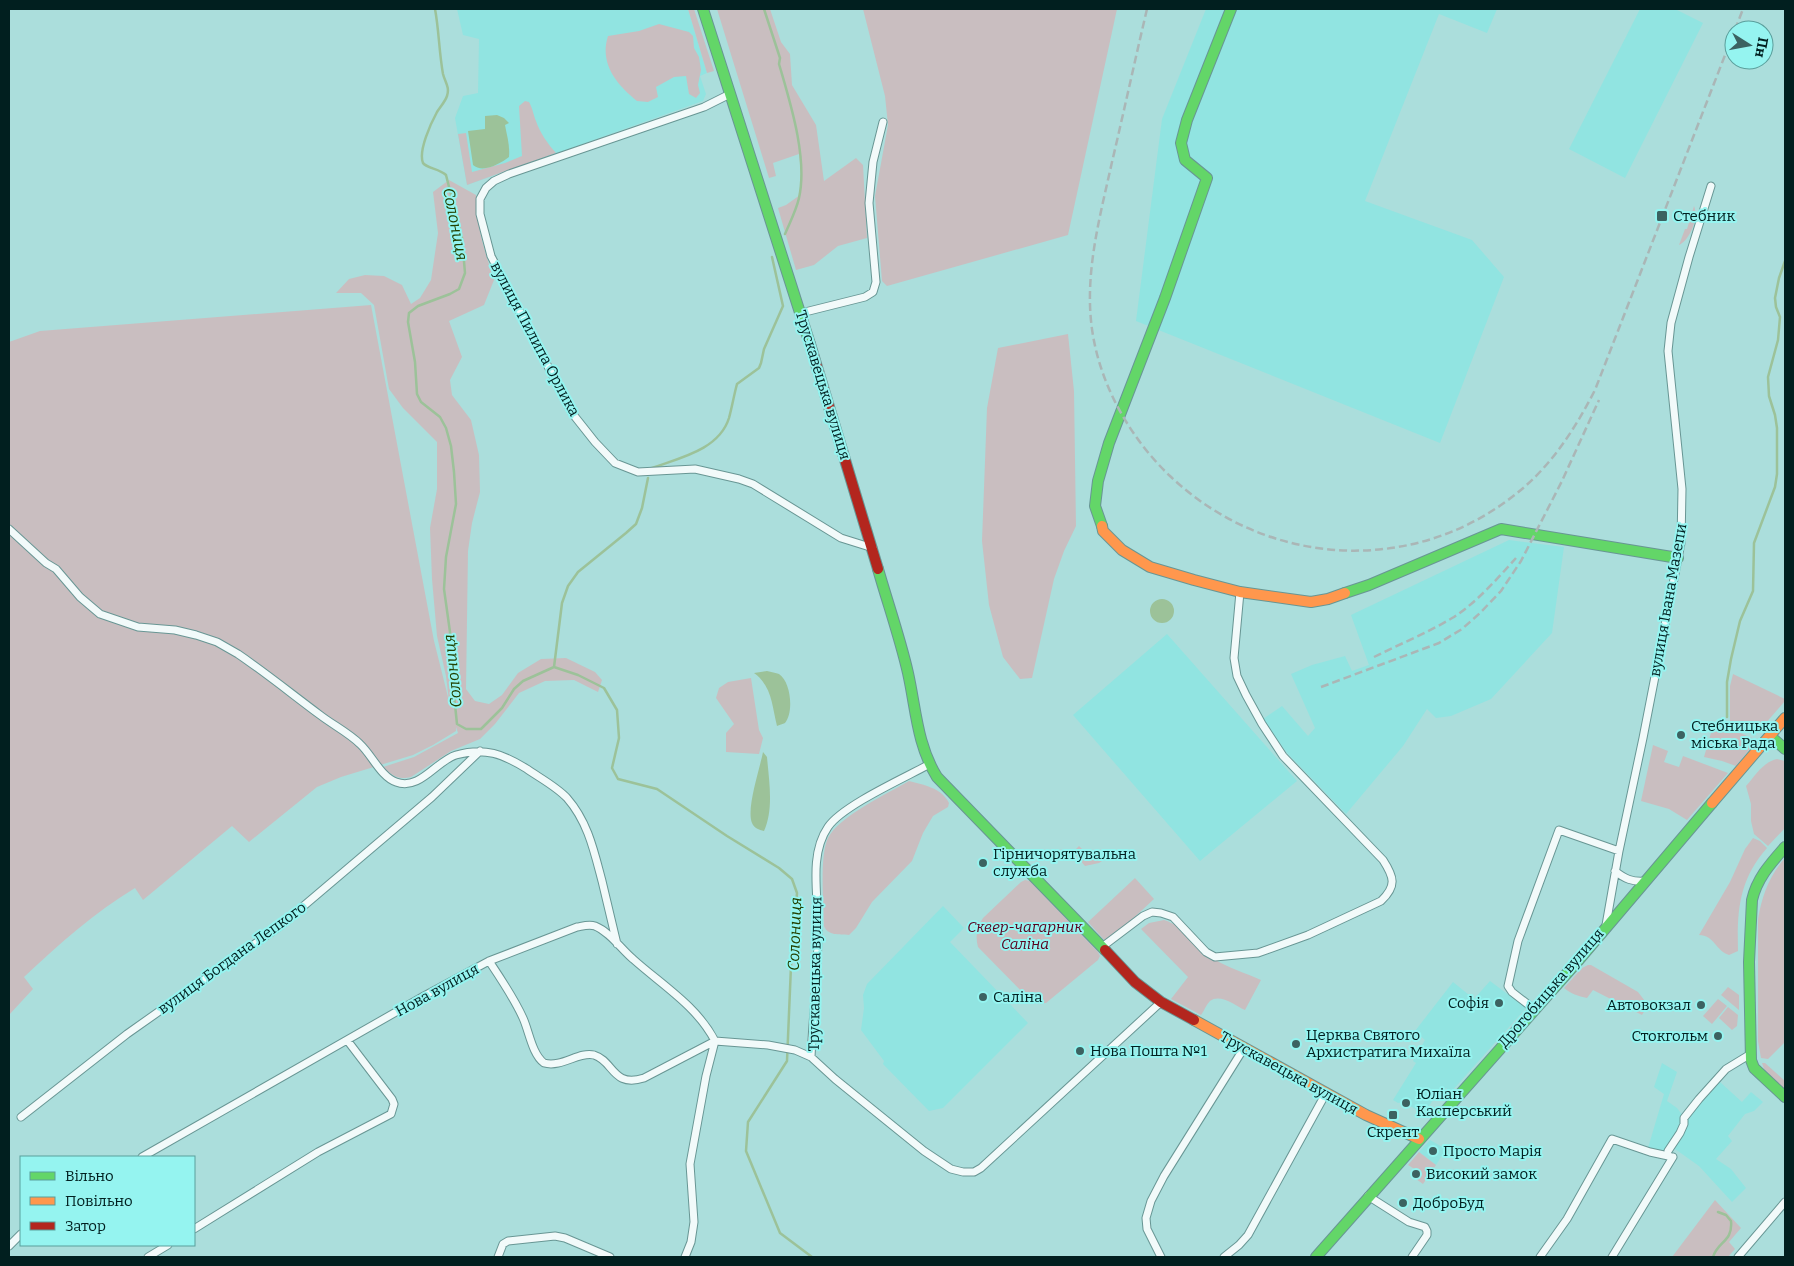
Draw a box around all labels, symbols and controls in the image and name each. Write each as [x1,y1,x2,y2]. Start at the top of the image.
north arrow [1724,20,1774,70]
text: Пн [1751,36,1772,59]
water label: Солониця [439,186,472,262]
place label: Стебник [1673,207,1735,225]
marker: Стебник [1655,209,1669,223]
street label: вулиця Пилипа Орлика [487,259,583,419]
street label: Трускавецька вулиця [792,308,854,462]
street label: вулиця Івана Мазепи [1646,522,1690,678]
water label: Солониця [439,633,466,709]
place label: Стебницька міська Рада [1691,717,1778,752]
marker: Стебницька міська Рада [1675,729,1687,741]
place label: Гірничорятувальна служба [993,845,1136,880]
marker: Гірничорятувальна служба [977,857,989,869]
street label: Трускавецька вулиця [805,896,825,1052]
water label: Солониця [784,897,805,971]
street label: вулиця Богдана Лепкого [154,898,310,1018]
park label: Сквер-чагарник Саліна [967,918,1083,953]
street label: Дрогобицька вулиця [1495,925,1607,1051]
street label: Нова вулиця [392,960,482,1020]
place label: Саліна [993,988,1042,1006]
marker: Саліна [977,991,989,1003]
place label: Софія [1448,994,1489,1012]
place label: Автовокзал [1607,996,1691,1014]
marker: Софія [1493,997,1505,1009]
marker: Автовокзал [1695,999,1707,1011]
place label: Церква Святого Архистратига Михаїла [1306,1026,1471,1061]
place label: Стокгольм [1631,1027,1708,1045]
street label: Трускавецька вулиця [1217,1028,1361,1118]
marker: Стокгольм [1712,1030,1724,1042]
marker: Церква Святого Архистратига Михаїла [1290,1038,1302,1050]
place label: Нова Пошта №1 [1090,1042,1207,1060]
marker: Нова Пошта №1 [1074,1045,1086,1057]
place label: Юліан Касперський [1416,1085,1512,1120]
marker: Юліан Касперський [1400,1097,1412,1109]
marker: Скрент [1387,1109,1399,1121]
place label: Скрент [1367,1123,1420,1141]
place label: Просто Марія [1443,1142,1542,1160]
marker: Просто Марія [1427,1145,1439,1157]
legend [20,1156,195,1246]
place label: Високий замок [1426,1165,1537,1183]
text: Вільно [65,1167,114,1185]
marker: Високий замок [1410,1168,1422,1180]
text: Повільно [65,1192,133,1210]
place label: ДоброБуд [1413,1194,1484,1212]
marker: ДоброБуд [1397,1197,1409,1209]
text: Затор [65,1217,106,1235]

